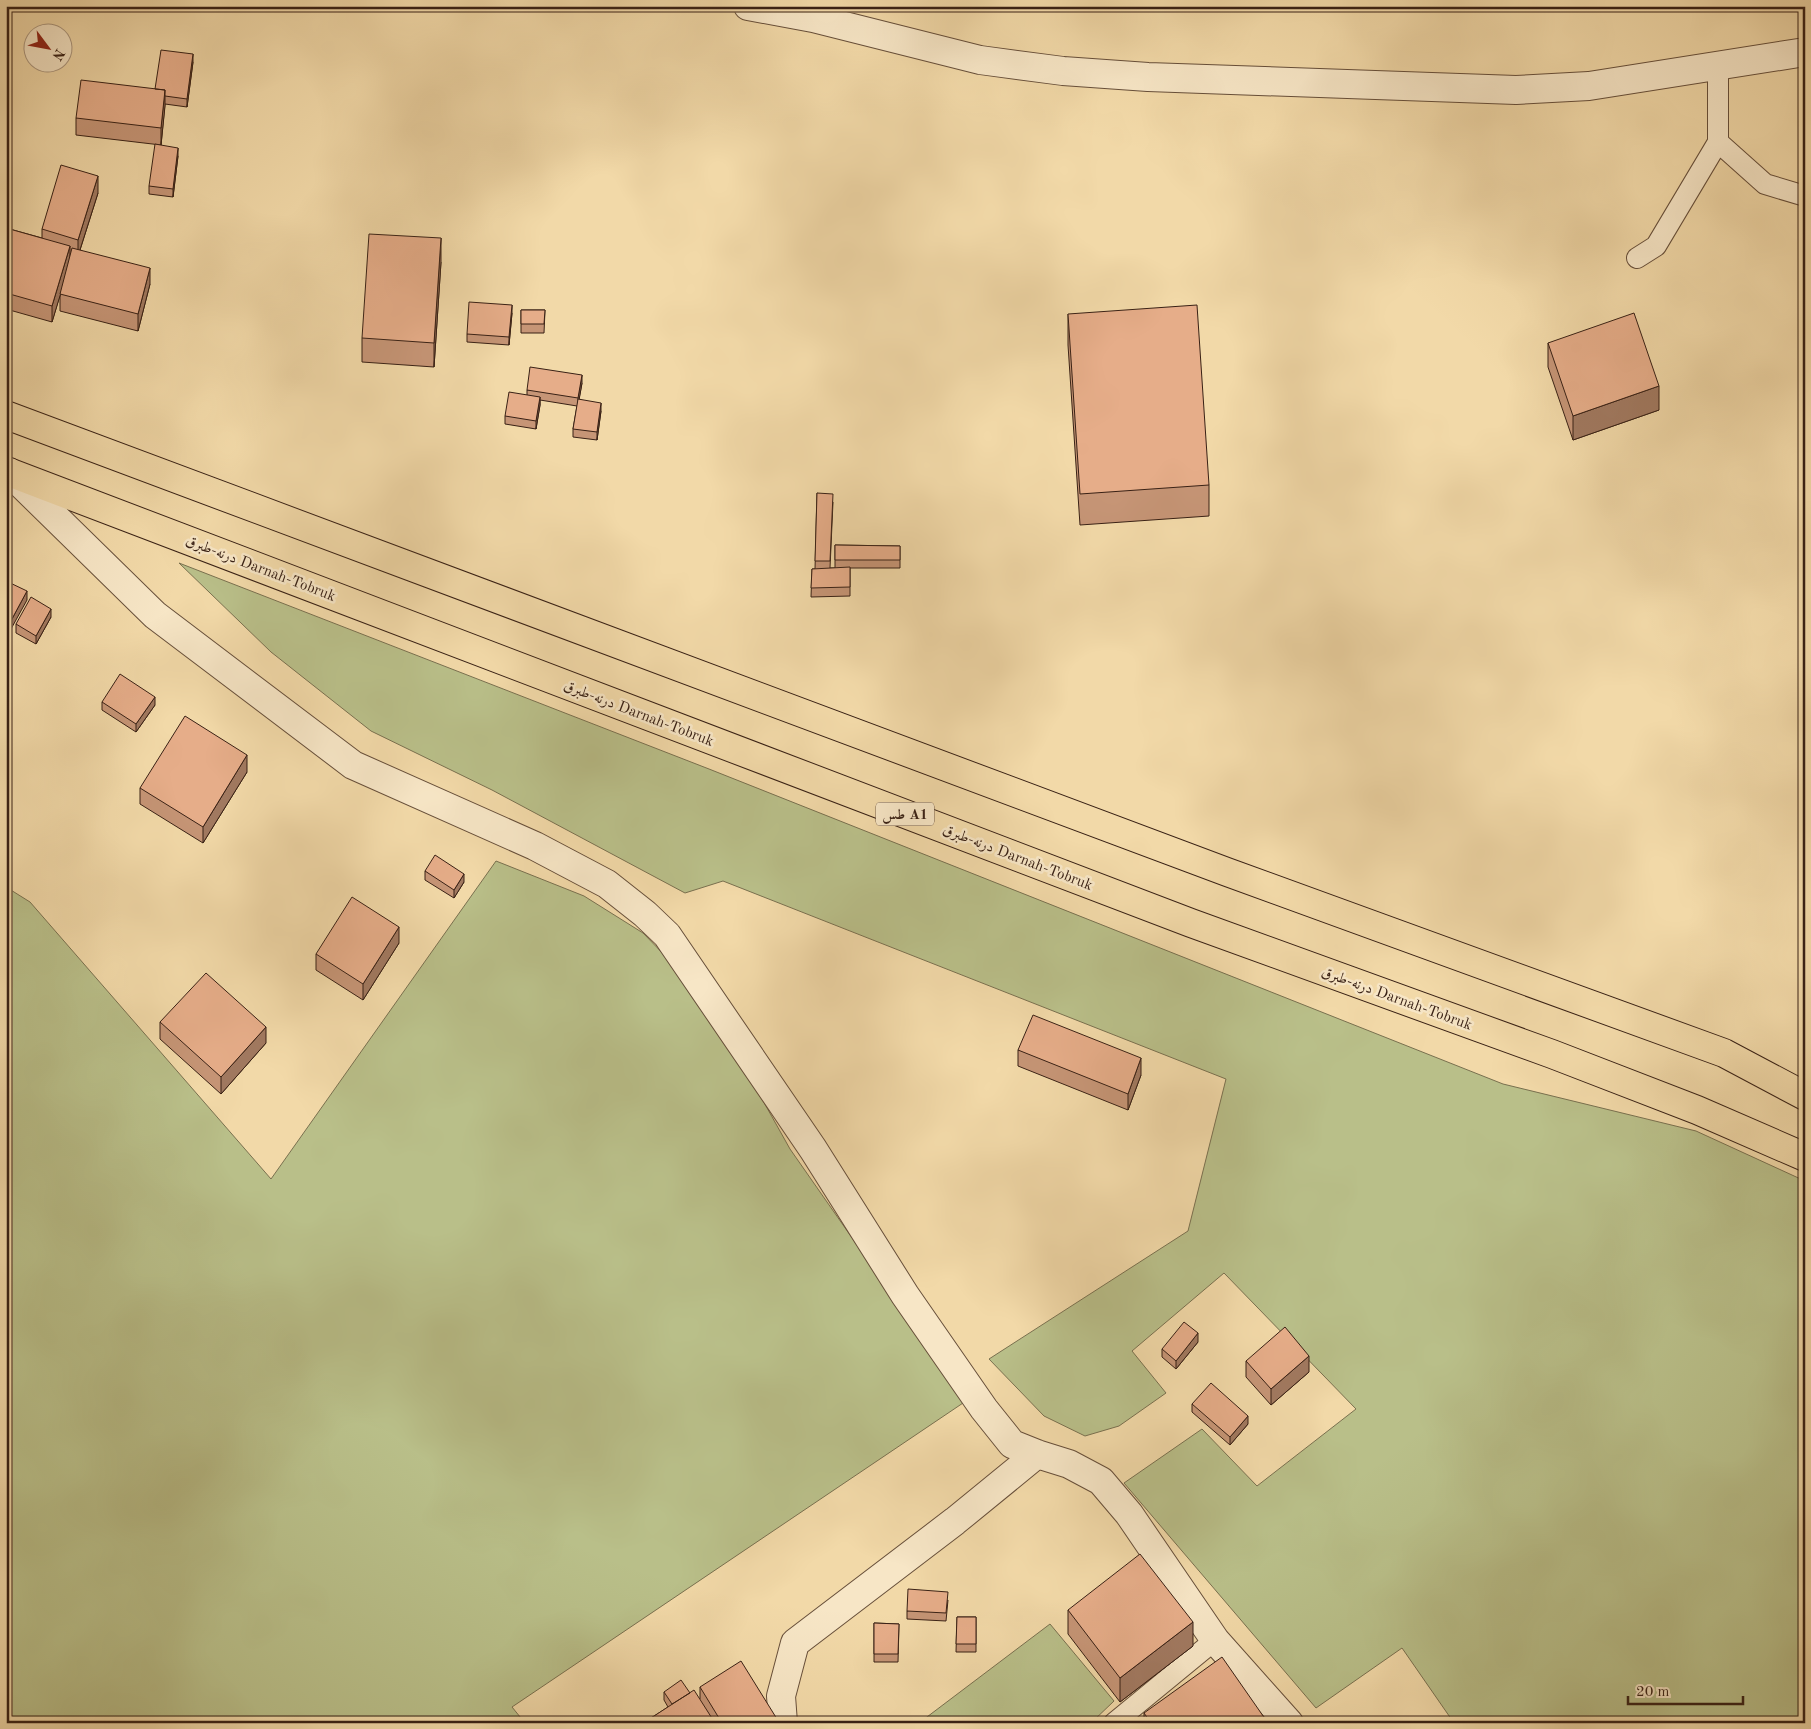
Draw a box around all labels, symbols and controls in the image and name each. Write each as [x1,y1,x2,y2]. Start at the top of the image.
north arrow [22,22,72,72]
text: N [49,46,67,63]
street label: درنه-طبرق Darnah-Tobruk [183,534,338,605]
street label: درنه-طبرق Darnah-Tobruk [561,679,716,750]
road number: طس A1 [876,802,934,826]
street label: درنه-طبرق Darnah-Tobruk [940,823,1095,894]
street label: درنه-طبرق Darnah-Tobruk [1319,965,1474,1034]
scale bar [1628,1674,1744,1706]
text: 20 m [1636,1685,1670,1700]

